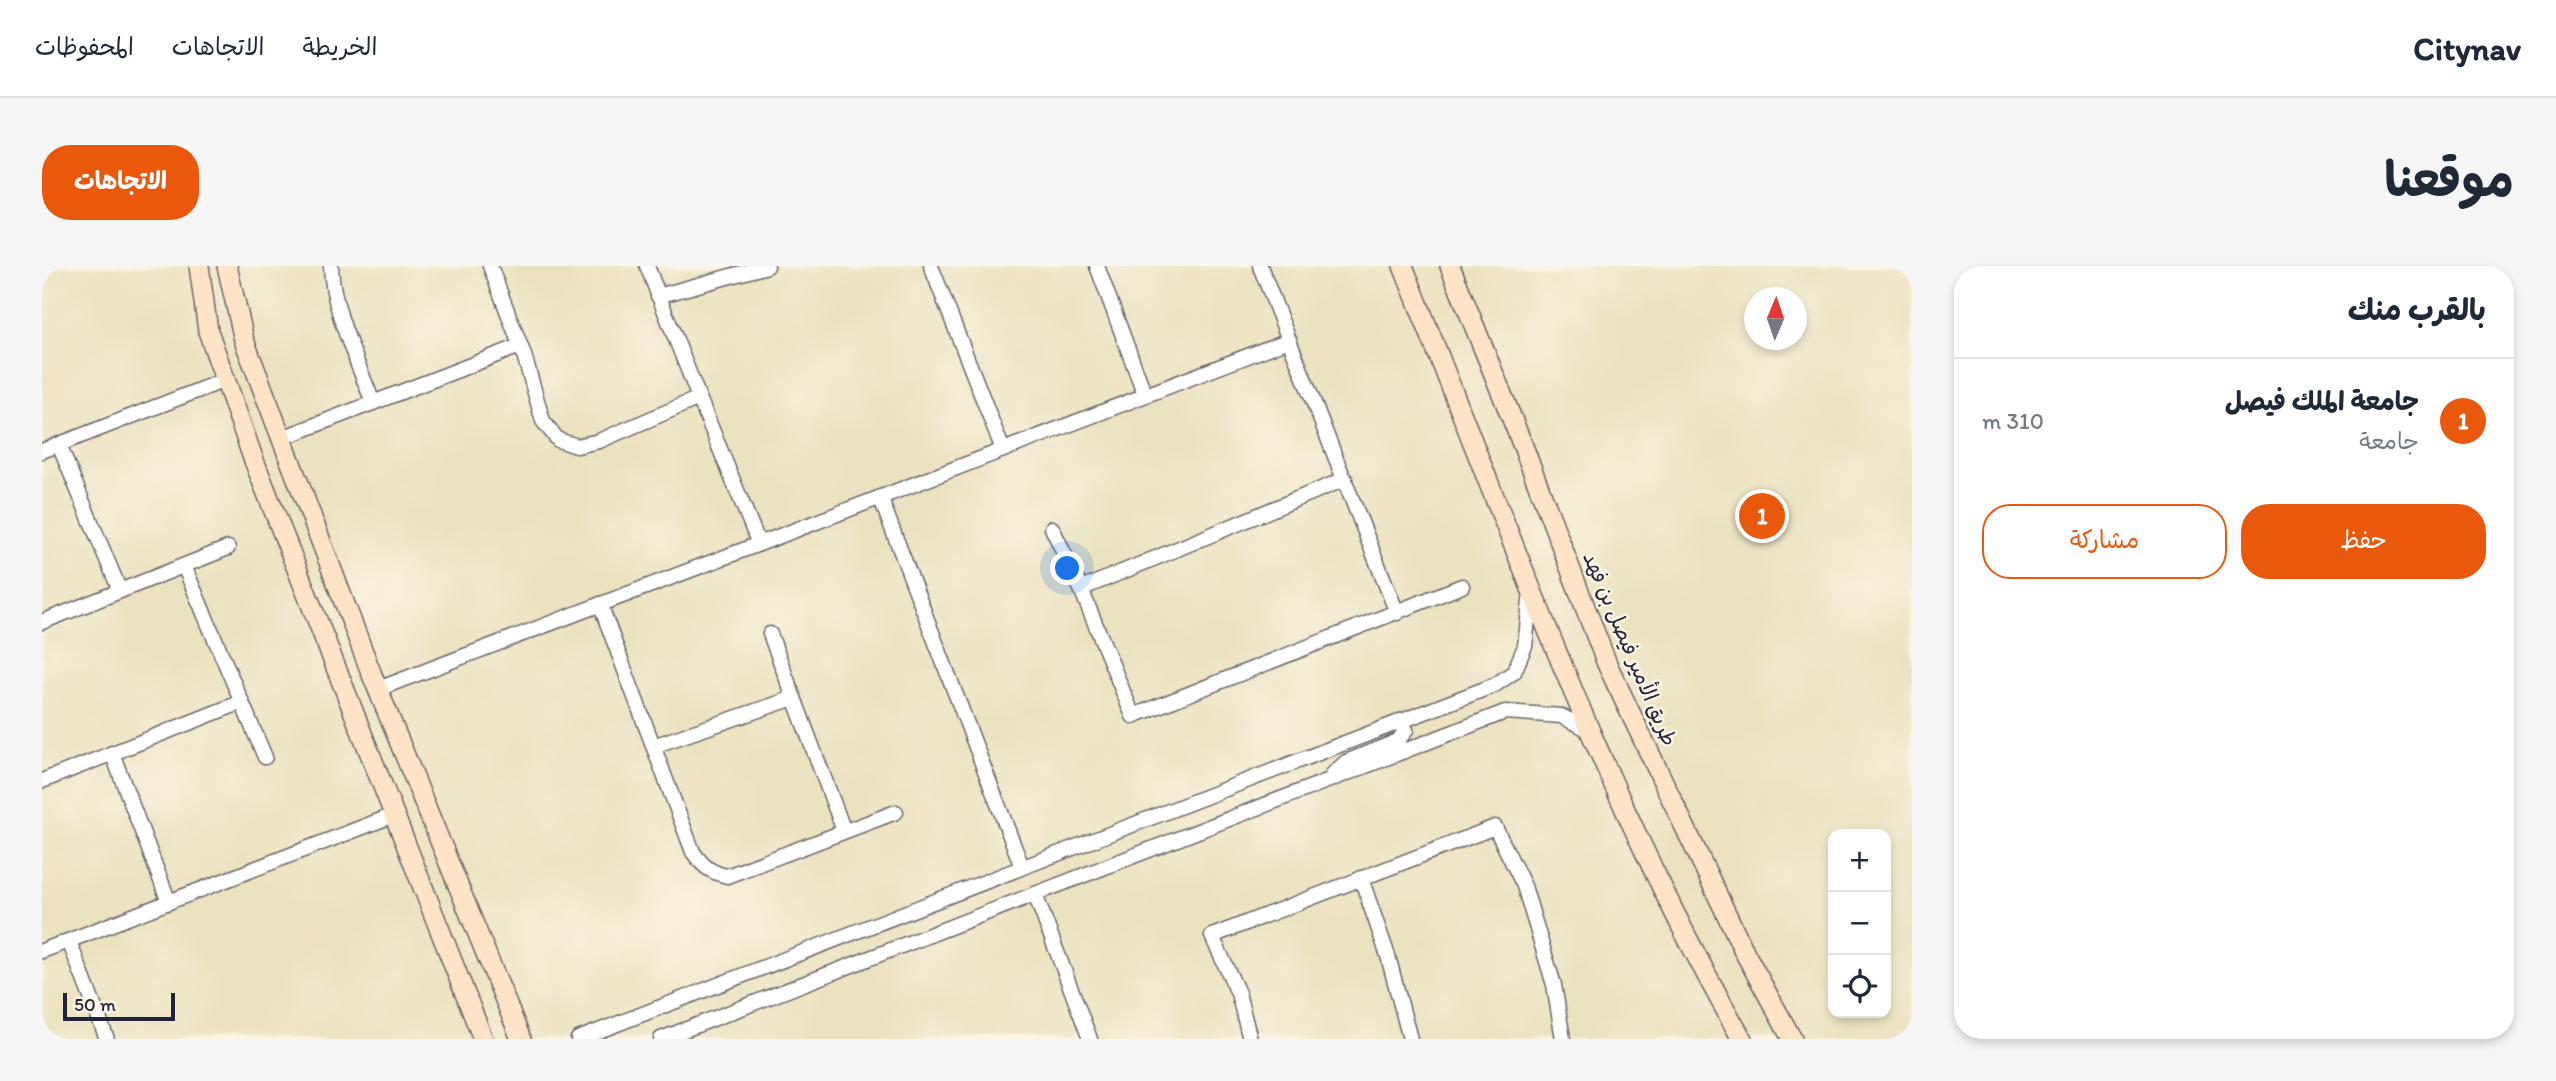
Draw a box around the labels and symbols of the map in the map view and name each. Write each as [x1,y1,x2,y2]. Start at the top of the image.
north arrow [1744,287,1807,350]
pin: 1 [1739,490,1785,542]
street label: طريق الأمير فيصل بن فهد [1577,548,1684,750]
your location [1050,551,1084,585]
scale bar [63,990,175,1022]

